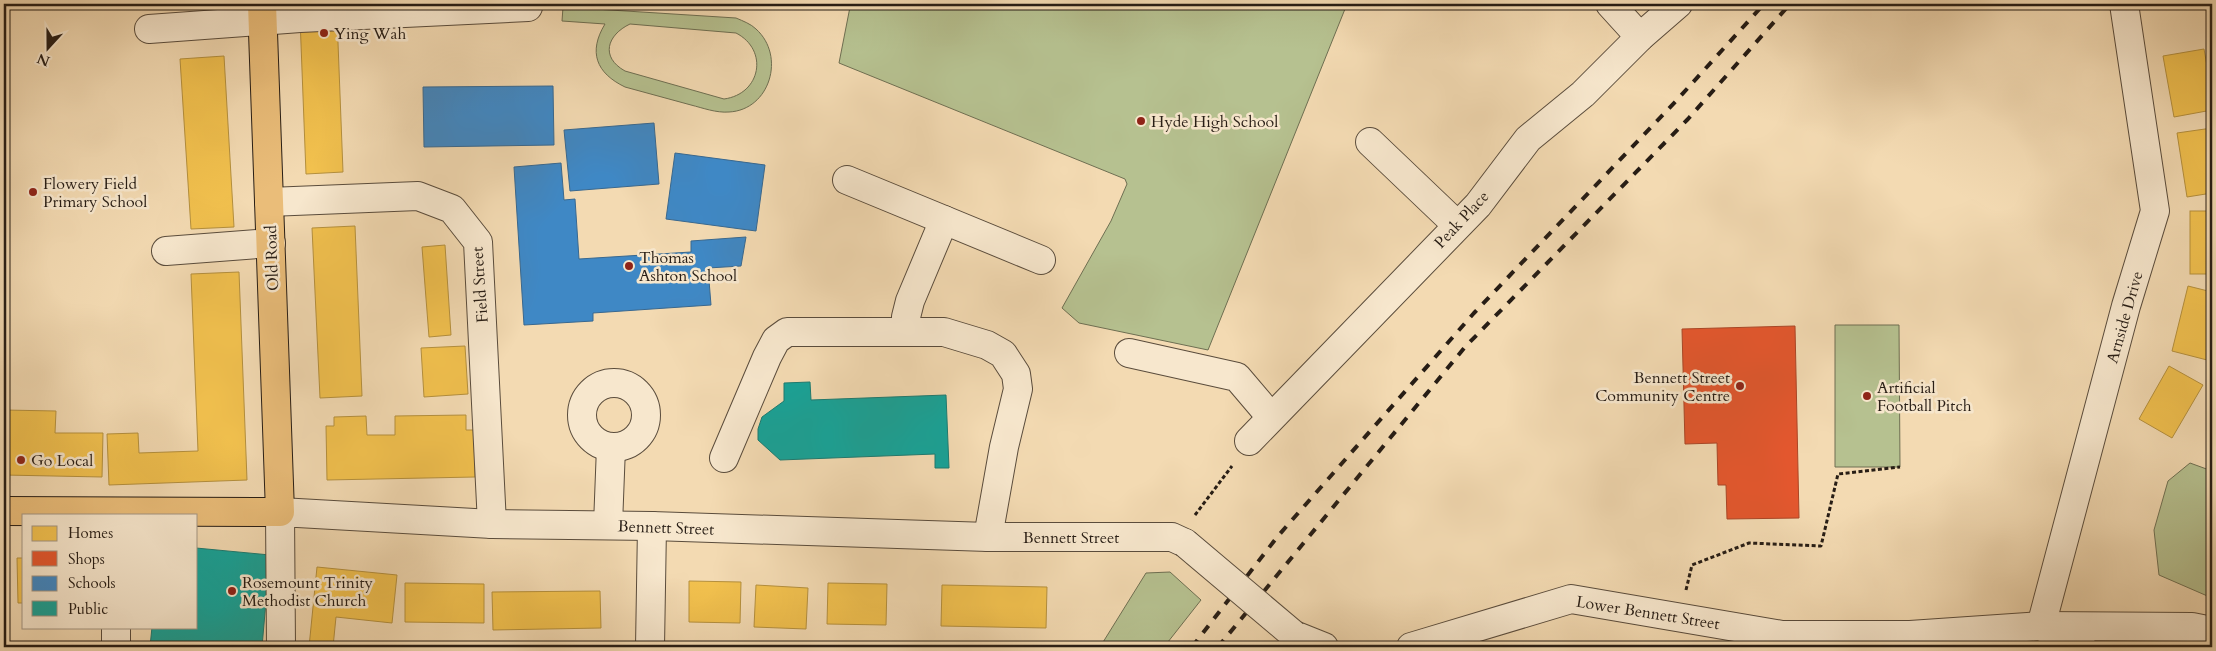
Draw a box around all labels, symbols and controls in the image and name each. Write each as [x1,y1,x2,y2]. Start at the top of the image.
north arrow [22,22,72,72]
place label: Ying Wah [334,23,406,45]
marker: Ying Wah [318,27,330,39]
text: N [34,49,53,71]
place label: Hyde High School [1151,111,1278,133]
marker: Hyde High School [1135,115,1147,127]
place label: Flowery Field Primary School [43,173,147,213]
marker: Flowery Field Primary School [27,186,39,198]
street label: Peak Place [1429,186,1494,253]
street label: Old Road [260,224,284,291]
street label: Field Street [466,246,494,324]
place label: Thomas Ashton School [639,247,737,287]
marker: Thomas Ashton School [623,260,635,272]
street label: Arnside Drive [2101,269,2149,366]
place label: Bennett Street Community Centre [1595,367,1730,407]
place label: Artificial Football Pitch [1877,377,1972,417]
marker: Bennett Street Community Centre [1734,380,1746,392]
marker: Artificial Football Pitch [1861,390,1873,402]
place label: Go Local [31,450,93,472]
marker: Go Local [15,454,27,466]
legend [22,514,198,628]
street label: Bennett Street [617,515,715,541]
text: Homes [68,523,113,543]
street label: Bennett Street [1023,527,1119,549]
text: Shops [68,549,105,569]
place label: Rosemount Trinity Methodist Church [242,572,373,612]
text: Schools [68,573,116,593]
marker: Rosemount Trinity Methodist Church [226,585,238,597]
street label: Lower Bennett Street [1574,591,1721,635]
text: Public [68,599,108,619]

